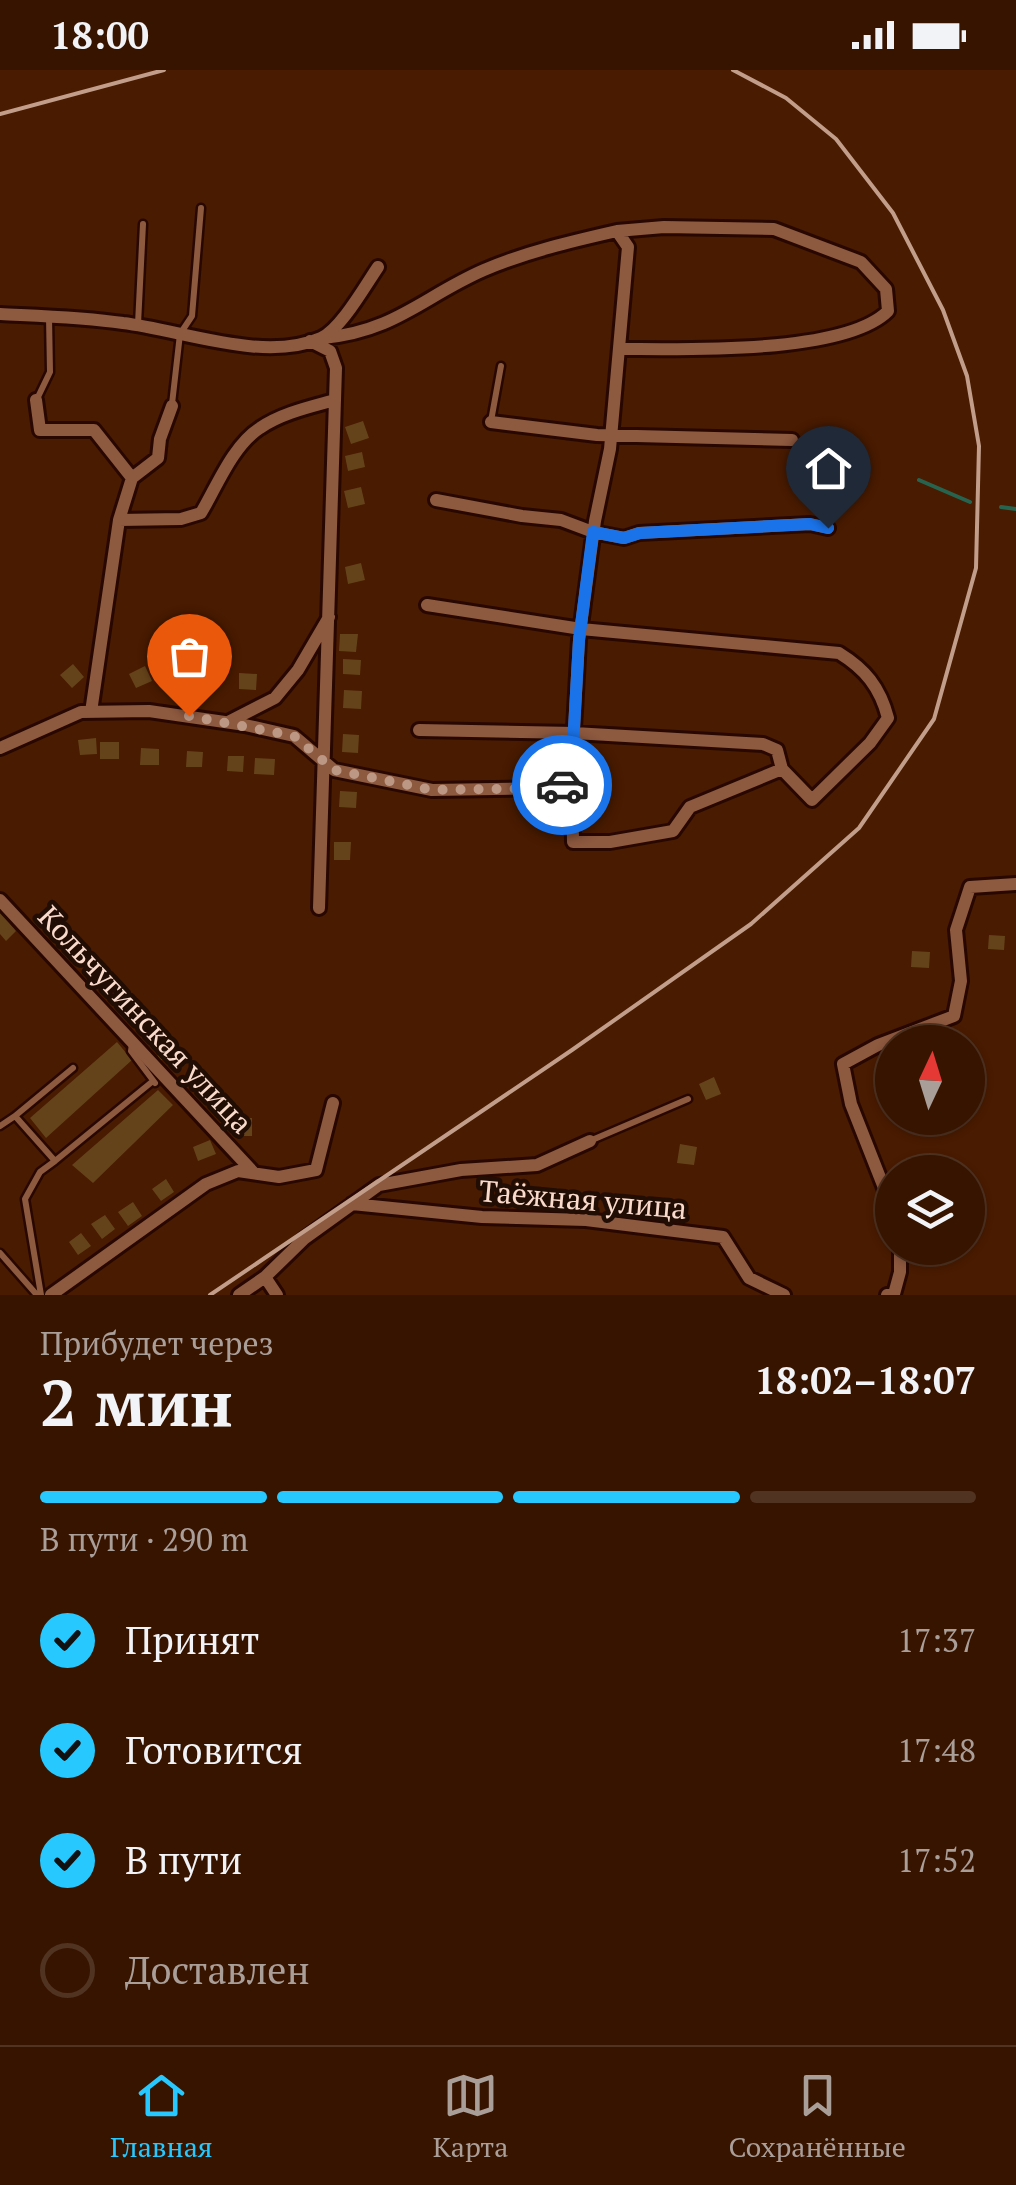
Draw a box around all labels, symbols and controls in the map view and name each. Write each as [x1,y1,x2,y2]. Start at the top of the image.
text: 18:00 [50,10,149,60]
pin [786,426,871,529]
icon: home [801,441,856,496]
pin [147,614,232,717]
icon: bag [162,629,217,684]
courier [512,735,612,835]
icon: car [535,758,590,813]
street label: Кольчугинская улица [30,897,262,1142]
north arrow [875,1025,985,1135]
map controls [875,1025,985,1265]
button: layers [875,1155,985,1265]
street label: Таёжная улица [478,1170,689,1228]
text: Прибудет через [40,1322,274,1364]
text: 18:02–18:07 [754,1355,976,1405]
text: 2 мин [40,1358,233,1445]
text: В пути · 290 m [40,1518,248,1560]
icon: check [40,1613,95,1668]
text: Принят [125,1615,259,1665]
text: 17:37 [897,1619,976,1661]
icon: check [40,1723,95,1778]
text: Готовится [125,1725,303,1775]
text: 17:48 [897,1729,976,1771]
icon: check [40,1833,95,1888]
text: В пути [125,1835,242,1885]
text: 17:52 [897,1839,976,1881]
text: Доставлен [125,1945,310,1995]
tab: Главная [110,2068,213,2165]
tab: Карта [433,2068,508,2165]
tab: Сохранённые [728,2068,906,2165]

